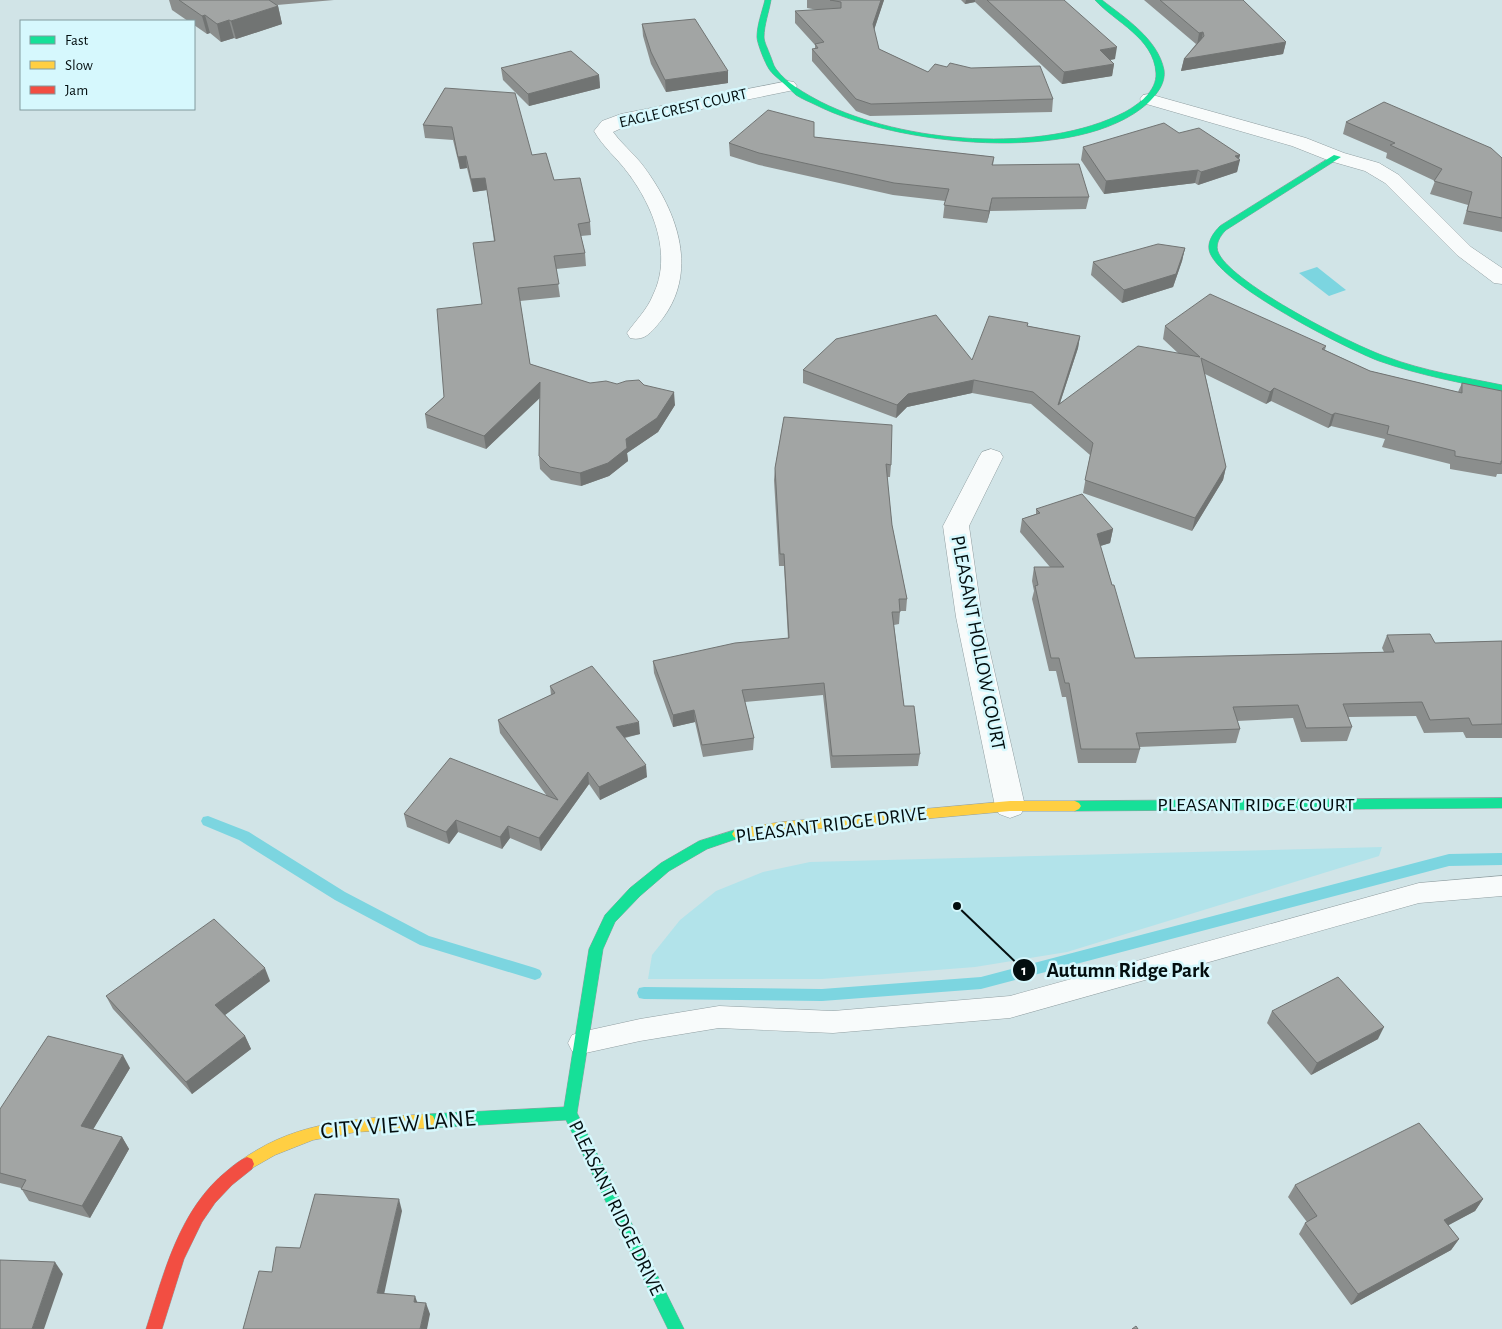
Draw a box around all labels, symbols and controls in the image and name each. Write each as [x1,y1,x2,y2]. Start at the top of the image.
legend [20,20,195,110]
text: Fast [65,33,89,48]
text: Slow [65,58,93,73]
text: Jam [65,83,88,98]
street label: EAGLE CREST COURT [618,85,749,130]
street label: PLEASANT HOLLOW COURT [947,534,1009,752]
street label: PLEASANT RIDGE COURT [1157,795,1355,815]
street label: PLEASANT RIDGE DRIVE [735,803,928,847]
callout: Autumn Ridge Park [1011,952,1219,988]
text: Autumn Ridge Park [1046,960,1210,981]
text: 1 [1021,963,1027,978]
street label: CITY VIEW LANE [319,1106,477,1144]
street label: PLEASANT RIDGE DRIVE [565,1117,667,1299]

